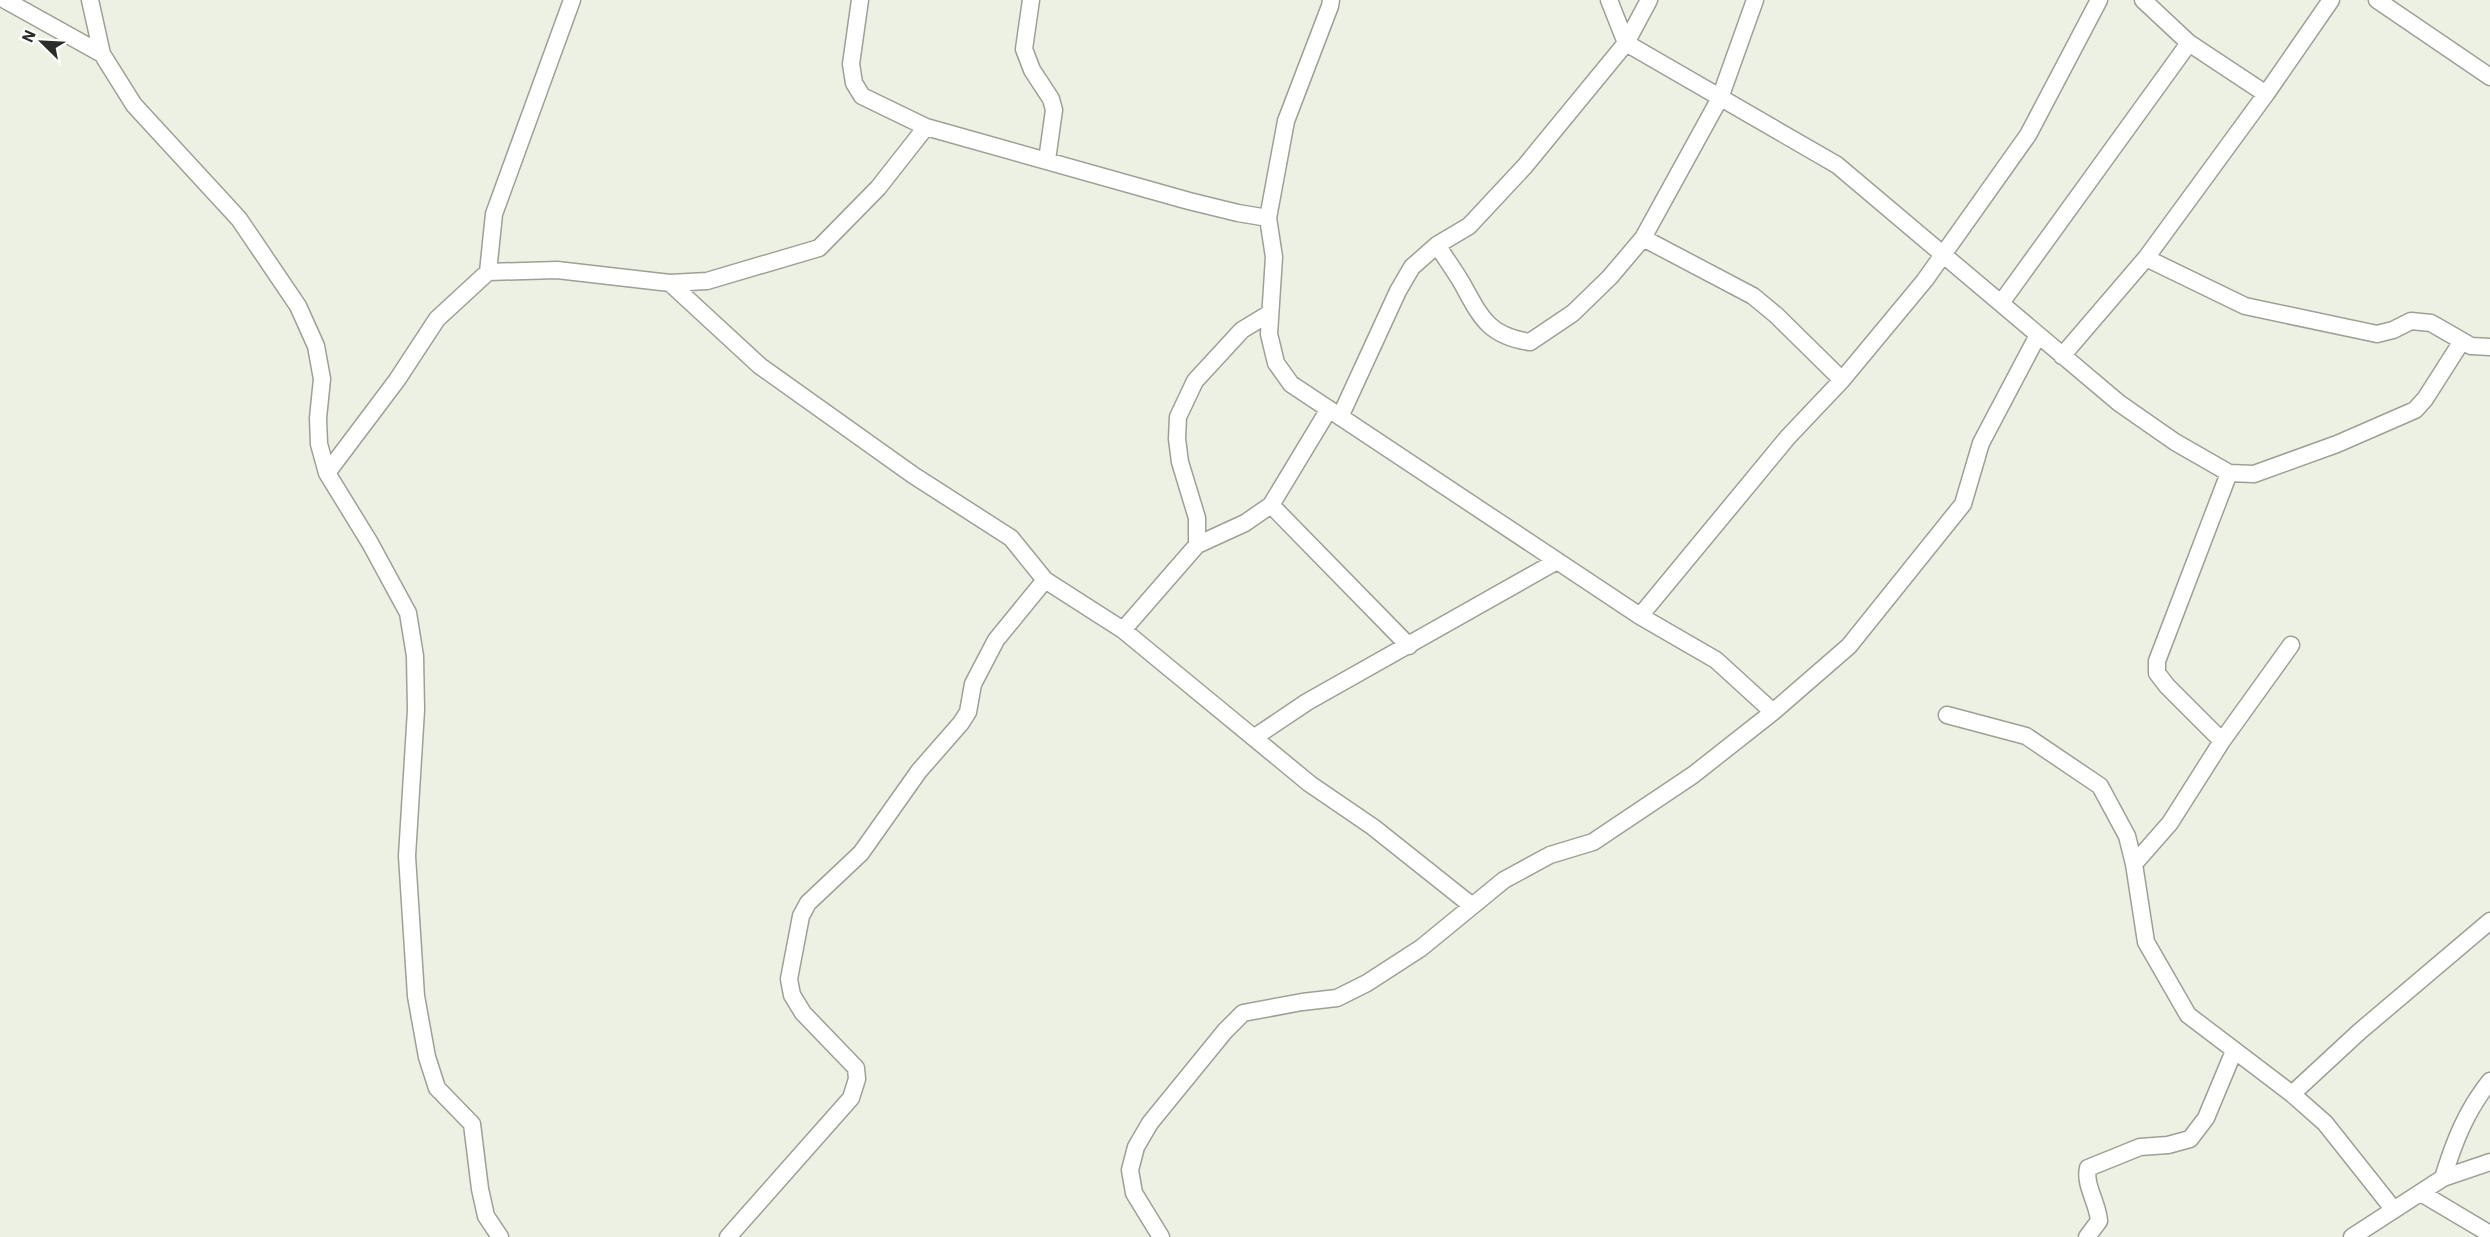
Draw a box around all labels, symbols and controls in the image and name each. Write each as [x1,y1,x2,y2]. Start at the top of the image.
north arrow [12,12,72,72]
text: N [17,27,40,45]

